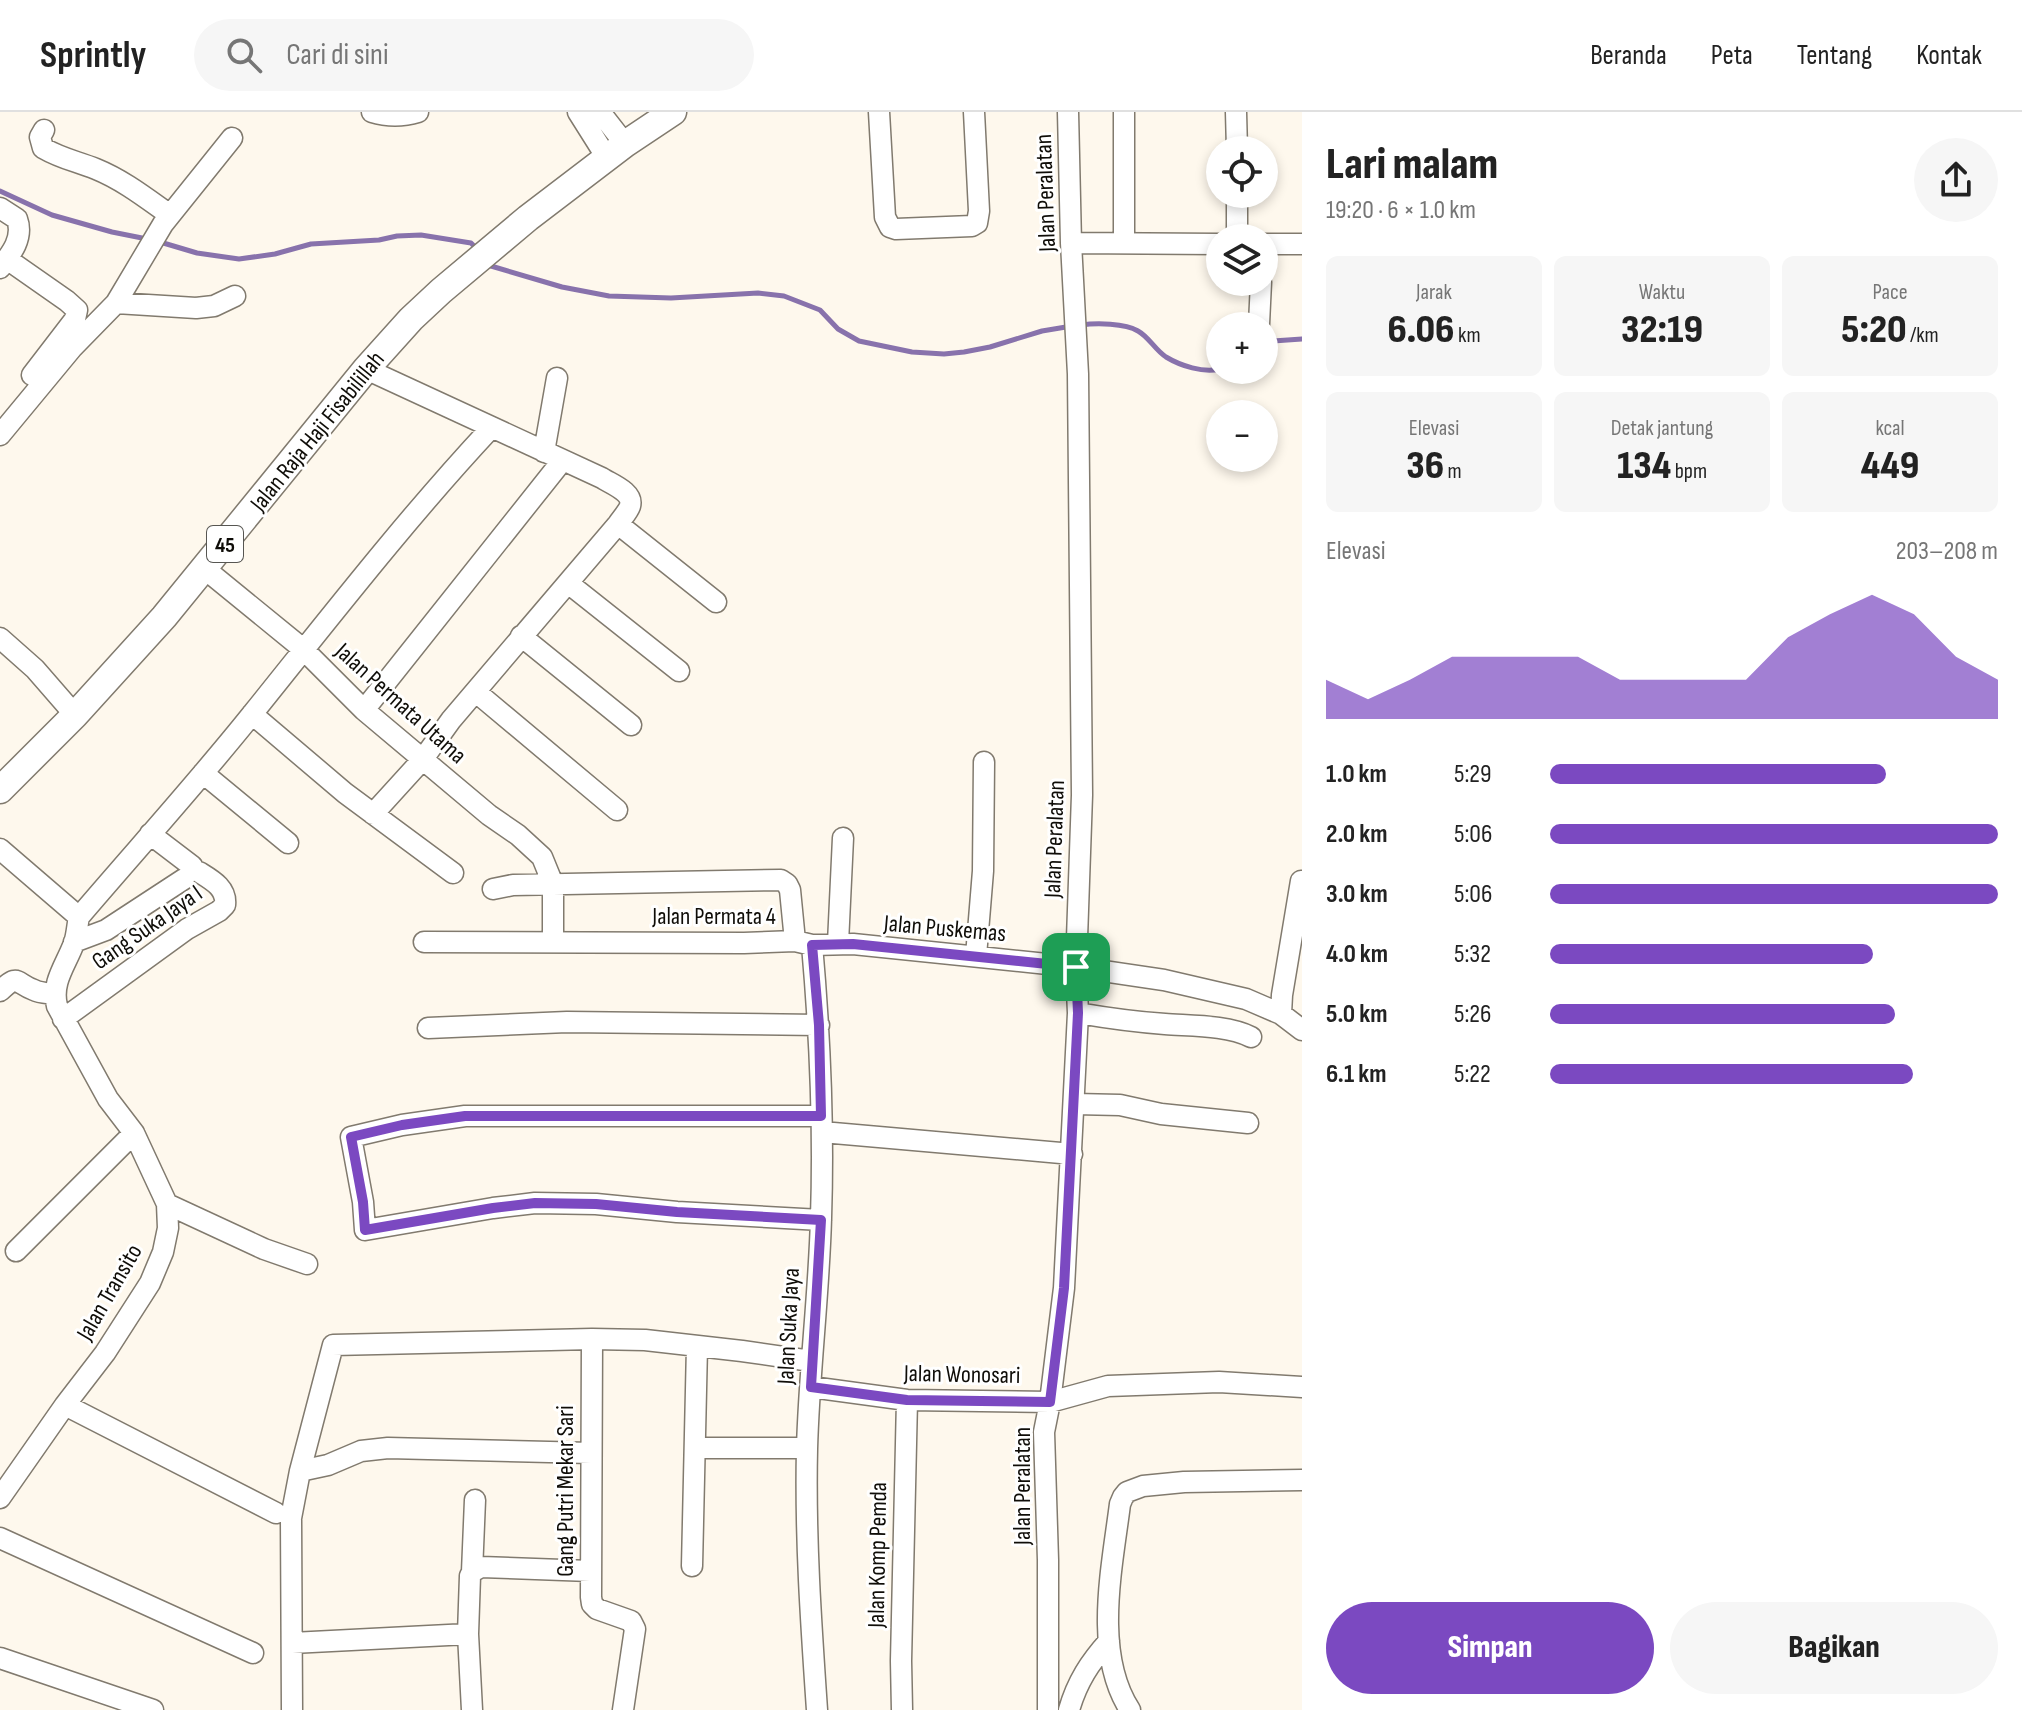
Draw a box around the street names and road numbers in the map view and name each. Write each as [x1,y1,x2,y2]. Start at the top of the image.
street label: Jalan Peralatan [1029,134,1062,253]
street label: Jalan Raja Haji Fisabilillah [243,346,391,518]
road number: 45 [207,526,243,562]
street label: Jalan Permata Utama [328,636,472,770]
street label: Jalan Peralatan [1038,780,1071,899]
street label: Gang Suka Jaya I [87,879,208,976]
street label: Jalan Permata 4 [651,902,776,931]
street label: Jalan Puskemas [882,909,1007,948]
street label: Jalan Transito [70,1239,149,1346]
street label: Jalan Suka Jaya [771,1267,806,1386]
street label: Jalan Wonosari [903,1359,1020,1390]
street label: Gang Putri Mekar Sari [551,1405,580,1577]
street label: Jalan Peralatan [1008,1427,1037,1546]
street label: Jalan Komp Pemda [862,1482,893,1629]

